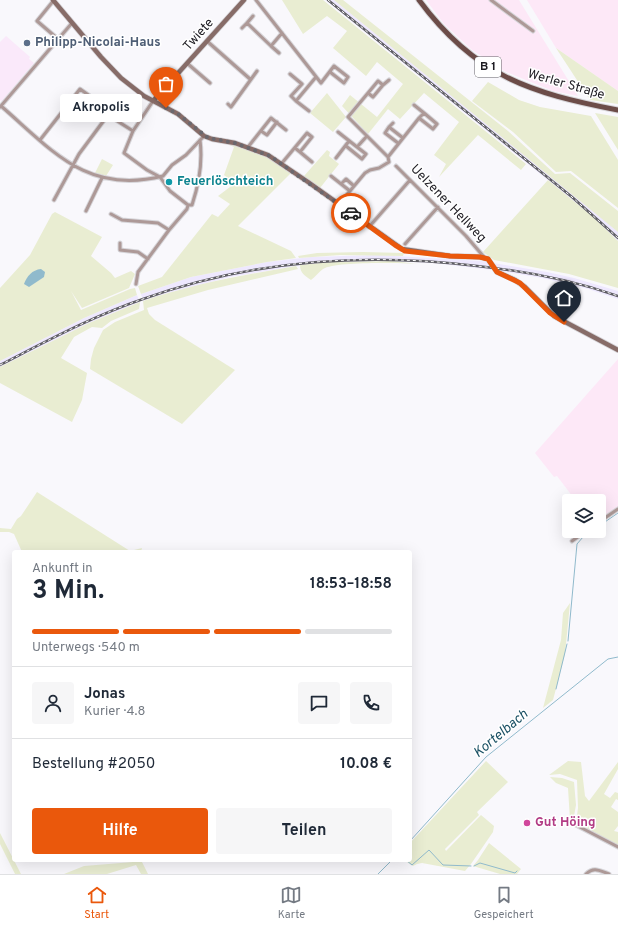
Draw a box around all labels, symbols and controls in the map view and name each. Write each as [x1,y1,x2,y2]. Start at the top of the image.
street label: Twiete [180,15,218,55]
place label: Philipp-Nicolai-Haus [35,35,161,51]
marker: Philipp-Nicolai-Haus [22,38,32,48]
road number: B 1 [475,57,501,77]
street label: Werler Straße [526,66,606,104]
pin [149,67,183,108]
icon: bag [155,73,177,95]
callout: Akropolis [60,94,142,122]
text: Akropolis [72,100,130,116]
street label: Uelzener Hellweg [407,162,489,246]
place label: Feuerlöschteich [177,174,273,190]
marker: Feuerlöschteich [164,177,174,187]
courier [331,193,371,233]
icon: car [340,202,362,224]
pin [547,281,581,322]
icon: home [553,287,575,309]
map controls [562,494,606,538]
button: layers [562,494,606,538]
text: Ankunft in [32,561,93,577]
text: 3 Min. [32,575,104,608]
text: 18:53–18:58 [310,575,392,594]
text: Unterwegs · 540 m [32,640,140,656]
button: person [32,682,74,724]
button: chat [298,682,340,724]
button: phone [350,682,392,724]
text: Jonas [84,685,125,704]
text: Kurier · 4.8 [84,704,145,720]
water label: Kortelbach [470,706,532,762]
text: Bestellung #2050 [32,755,155,774]
text: 10.08 € [340,755,392,774]
button: Hilfe [32,808,208,854]
button: Teilen [216,808,392,854]
place label: Gut Höing [535,815,596,831]
marker: Gut Höing [522,818,532,828]
tab: Start [84,884,109,922]
tab: Karte [278,884,305,922]
tab: Gespeichert [474,884,534,922]

